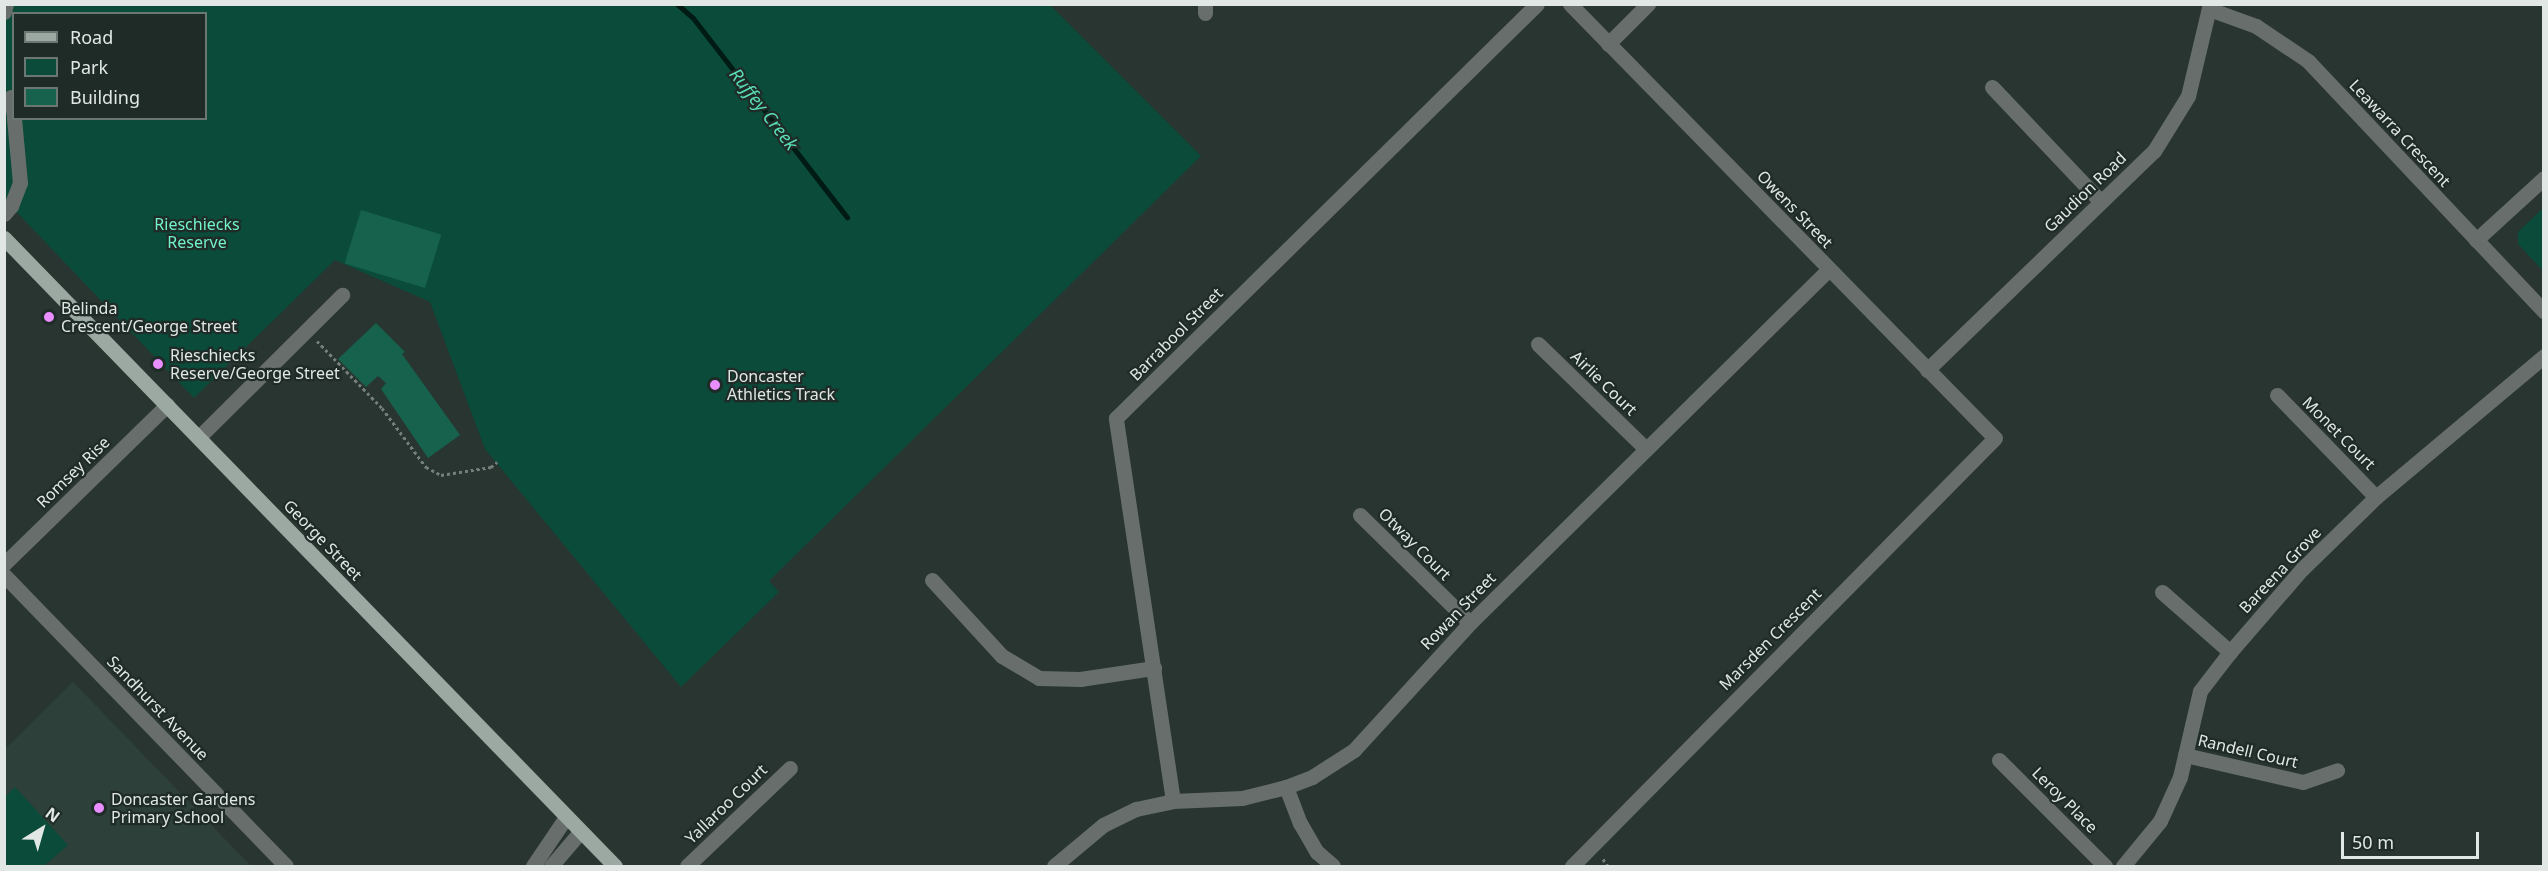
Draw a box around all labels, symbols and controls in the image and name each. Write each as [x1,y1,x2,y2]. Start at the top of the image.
legend [12,12,207,120]
text: Road [70,25,113,49]
text: Park [70,55,108,79]
water label: Ruffey Creek [725,64,803,154]
street label: Leawarra Crescent [2345,75,2455,191]
text: Building [70,85,140,109]
street label: Gaudion Road [2040,148,2130,236]
street label: Owens Street [1753,166,1837,252]
park label: Rieschiecks Reserve [154,214,240,252]
street label: Barrabool Street [1126,284,1226,384]
place label: Belinda Crescent/George Street [61,298,237,336]
marker: Belinda Crescent/George Street [42,310,56,324]
place label: Rieschiecks Reserve/George Street [170,345,340,383]
street label: Airlie Court [1567,347,1641,419]
marker: Rieschiecks Reserve/George Street [151,357,165,371]
place label: Doncaster Athletics Track [727,366,835,404]
marker: Doncaster Athletics Track [708,378,722,392]
street label: Monet Court [2299,393,2379,473]
street label: Romsey Rise [33,432,113,512]
street label: George Street [280,496,366,584]
street label: Otway Court [1375,504,1455,584]
street label: Bareena Grove [2235,523,2325,617]
street label: Rowan Street [1417,569,1499,653]
street label: Marsden Crescent [1715,584,1825,694]
street label: Sandhurst Avenue [103,652,213,764]
street label: Randell Court [2196,730,2300,772]
street label: Yallaroo Court [681,760,771,848]
street label: Leroy Place [2028,763,2102,837]
place label: Doncaster Gardens Primary School [111,789,255,827]
north arrow [12,799,72,859]
marker: Doncaster Gardens Primary School [92,801,106,815]
text: N [41,802,65,827]
scale bar [2344,820,2482,858]
text: 50 m [2352,830,2394,854]

